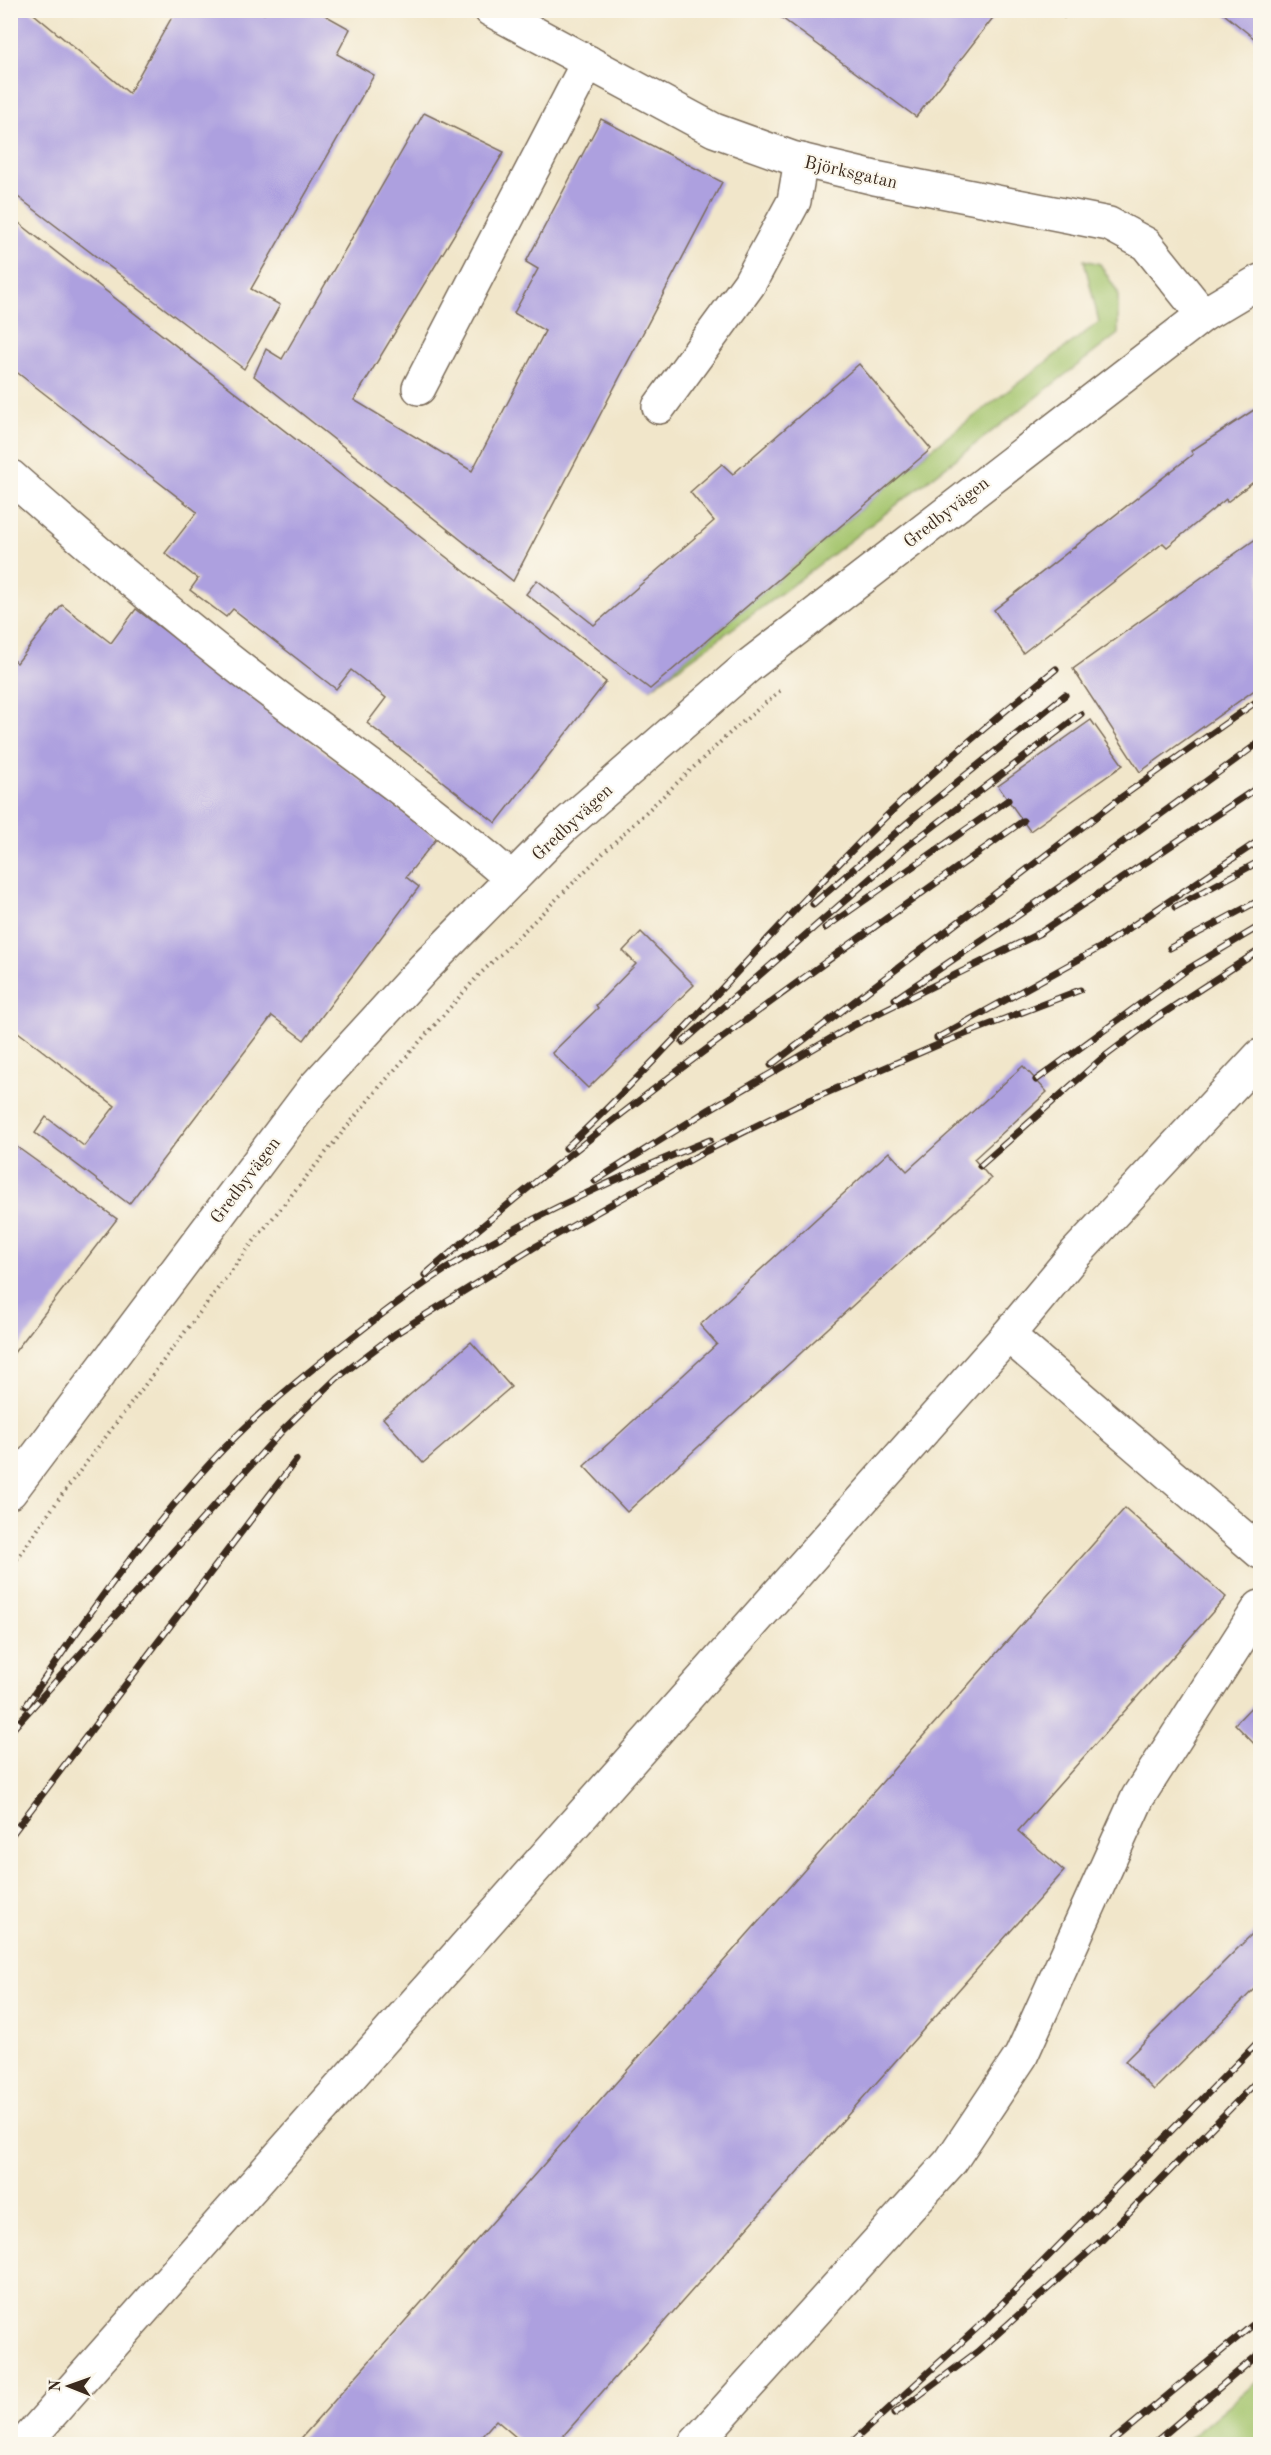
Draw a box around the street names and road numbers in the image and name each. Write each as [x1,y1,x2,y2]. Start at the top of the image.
street label: Björksgatan [802,153,899,193]
street label: Gredbyvägen [901,474,993,552]
street label: Gredbyvägen [529,781,617,864]
street label: Gredbyvägen [208,1134,284,1227]

